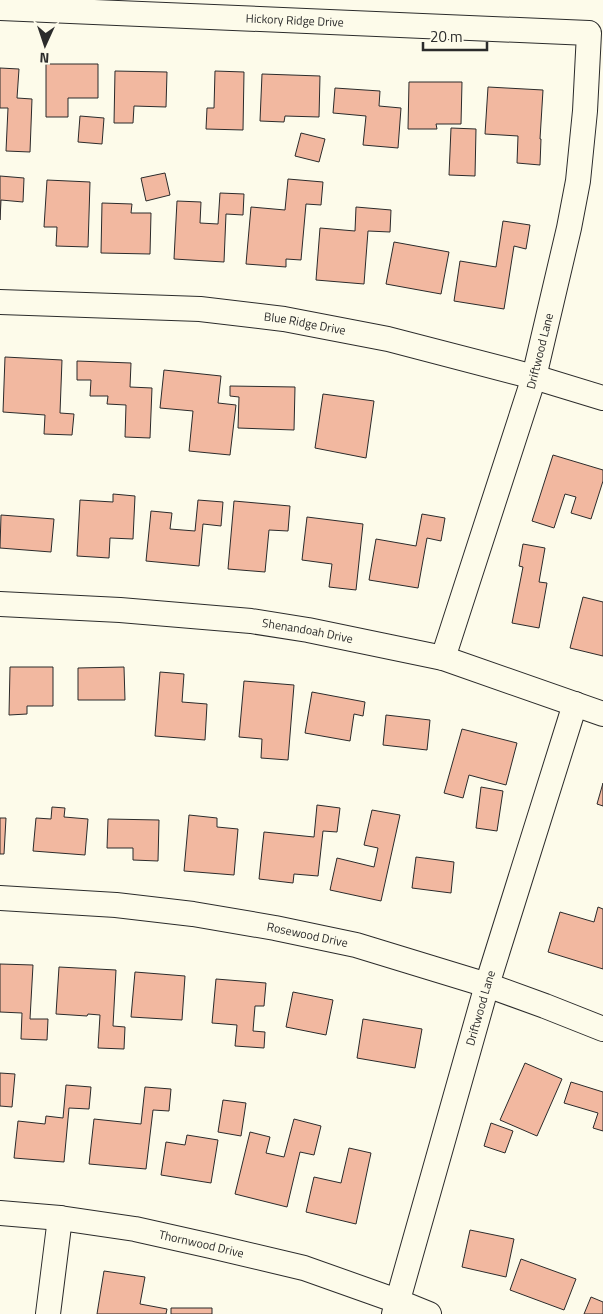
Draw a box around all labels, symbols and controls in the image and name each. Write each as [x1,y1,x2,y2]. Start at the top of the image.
street label: Hickory Ridge Drive [245,8,344,32]
north arrow [20,20,70,70]
scale bar [423,20,487,52]
text: 20 m [430,25,463,48]
text: N [39,48,50,69]
street label: Blue Ridge Drive [263,307,347,340]
street label: Driftwood Lane [521,311,558,391]
street label: Shenandoah Drive [261,613,355,648]
street label: Rosewood Drive [266,917,350,952]
street label: Driftwood Lane [460,968,500,1048]
street label: Thornwood Drive [157,1225,246,1262]

